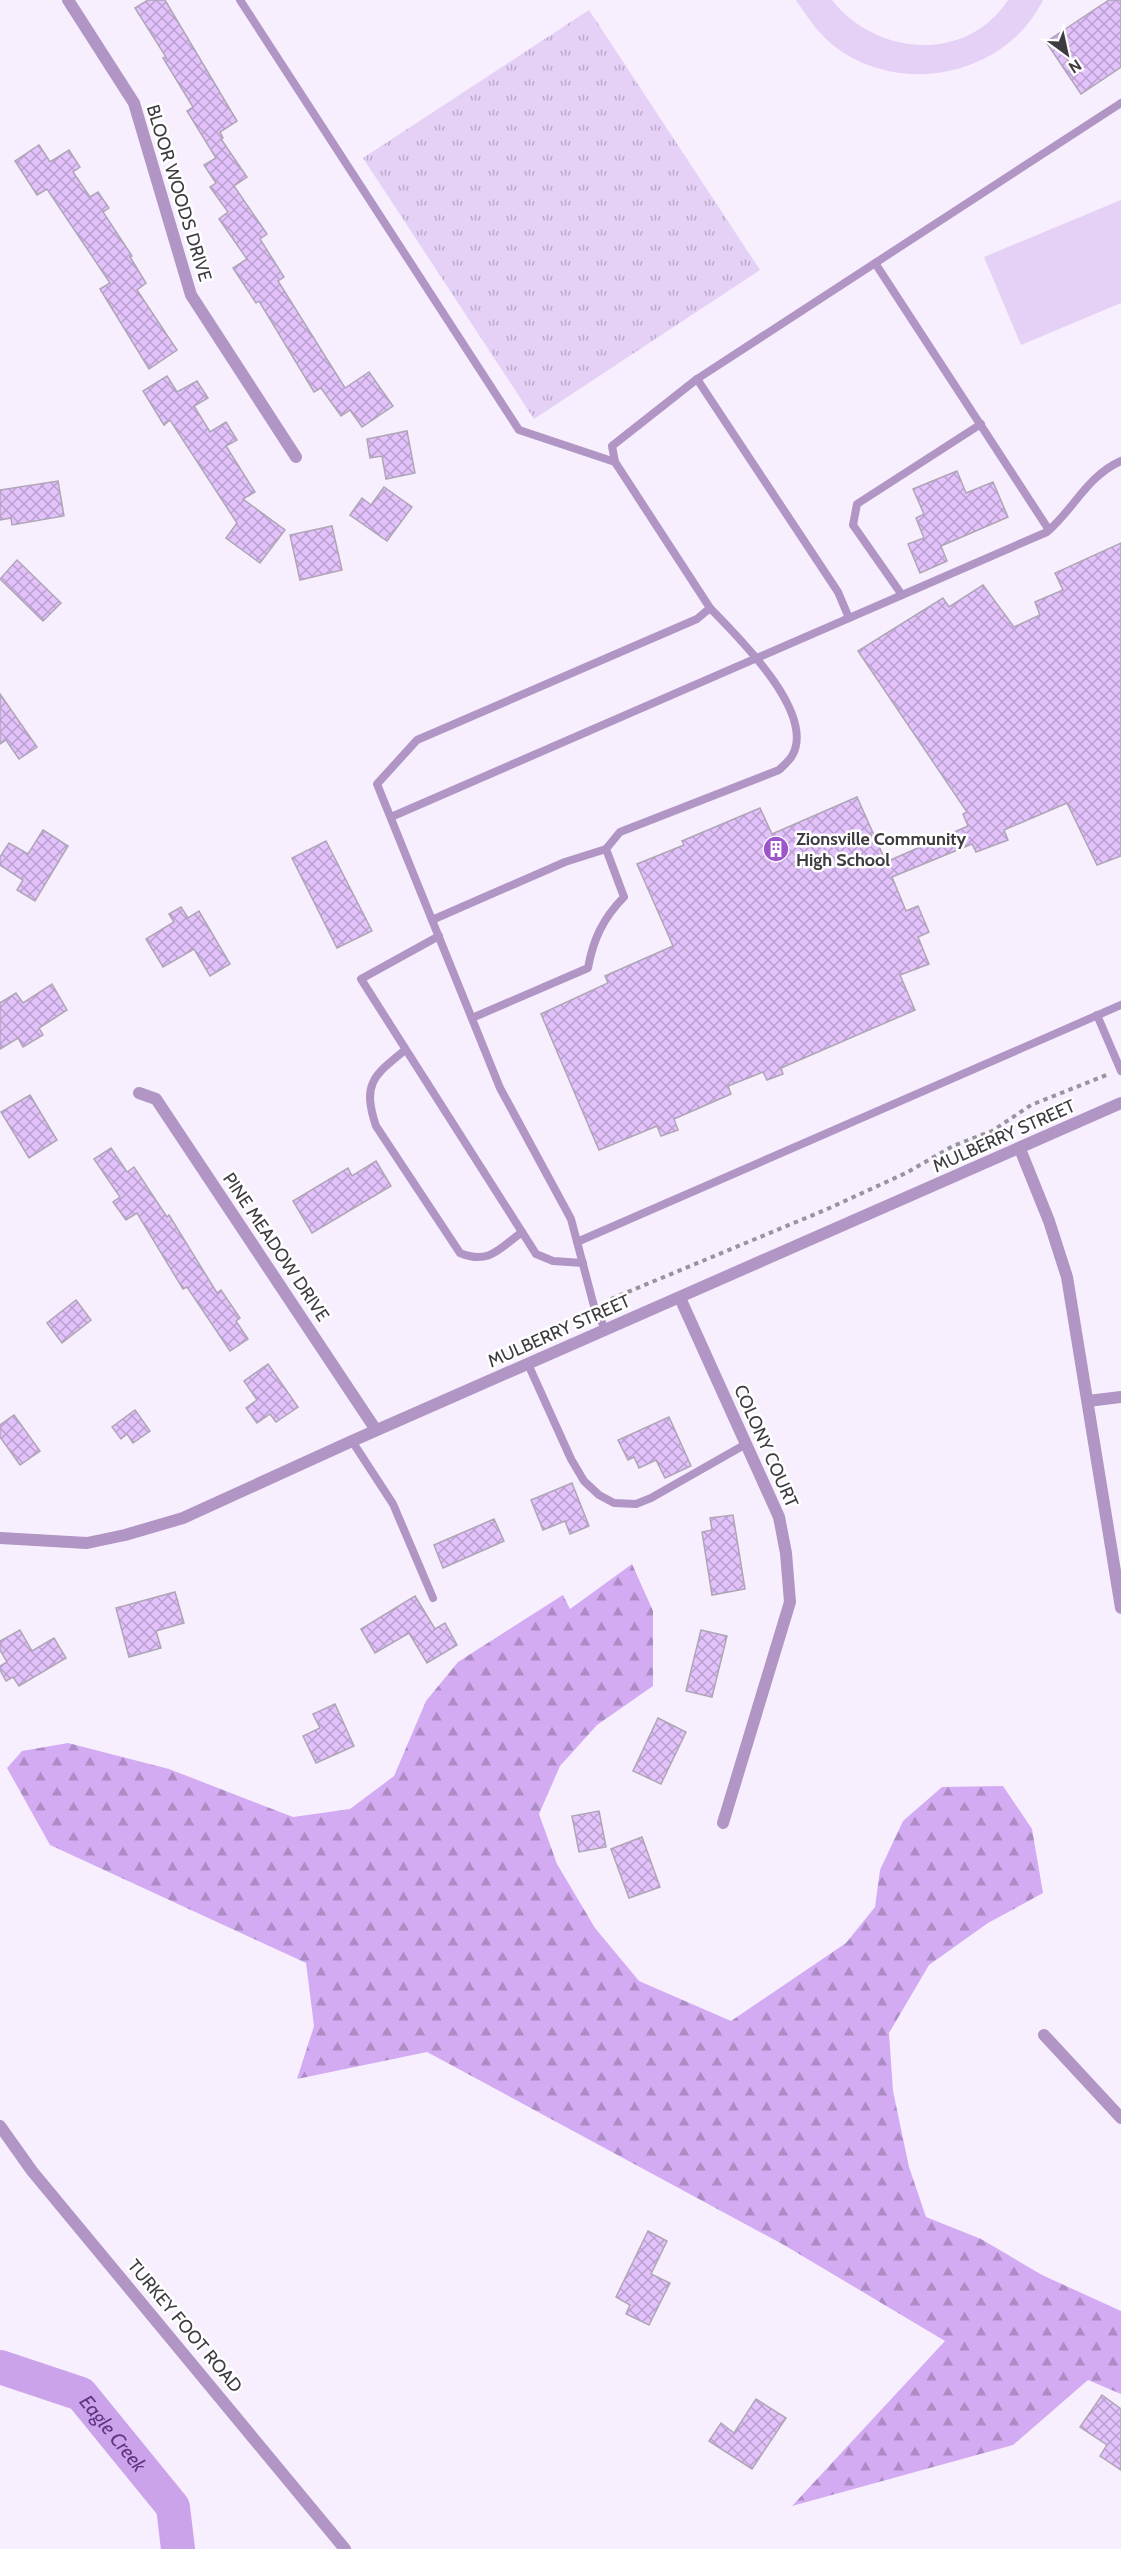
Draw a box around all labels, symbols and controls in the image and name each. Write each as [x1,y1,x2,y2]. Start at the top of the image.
north arrow [1037,24,1097,84]
text: N [1065,55,1085,77]
street label: BLOOR WOODS DRIVE [142,102,216,284]
place label: Zionsville Community High School [796,828,966,871]
building icon: Zionsville Community High School [761,834,791,864]
street label: MULBERRY STREET [929,1095,1079,1177]
street label: PINE MEADOW DRIVE [218,1169,334,1326]
street label: MULBERRY STREET [484,1290,634,1372]
street label: COLONY COURT [729,1381,803,1511]
street label: TURKEY FOOT ROAD [123,2255,247,2397]
water label: Eagle Creek [75,2390,152,2478]

